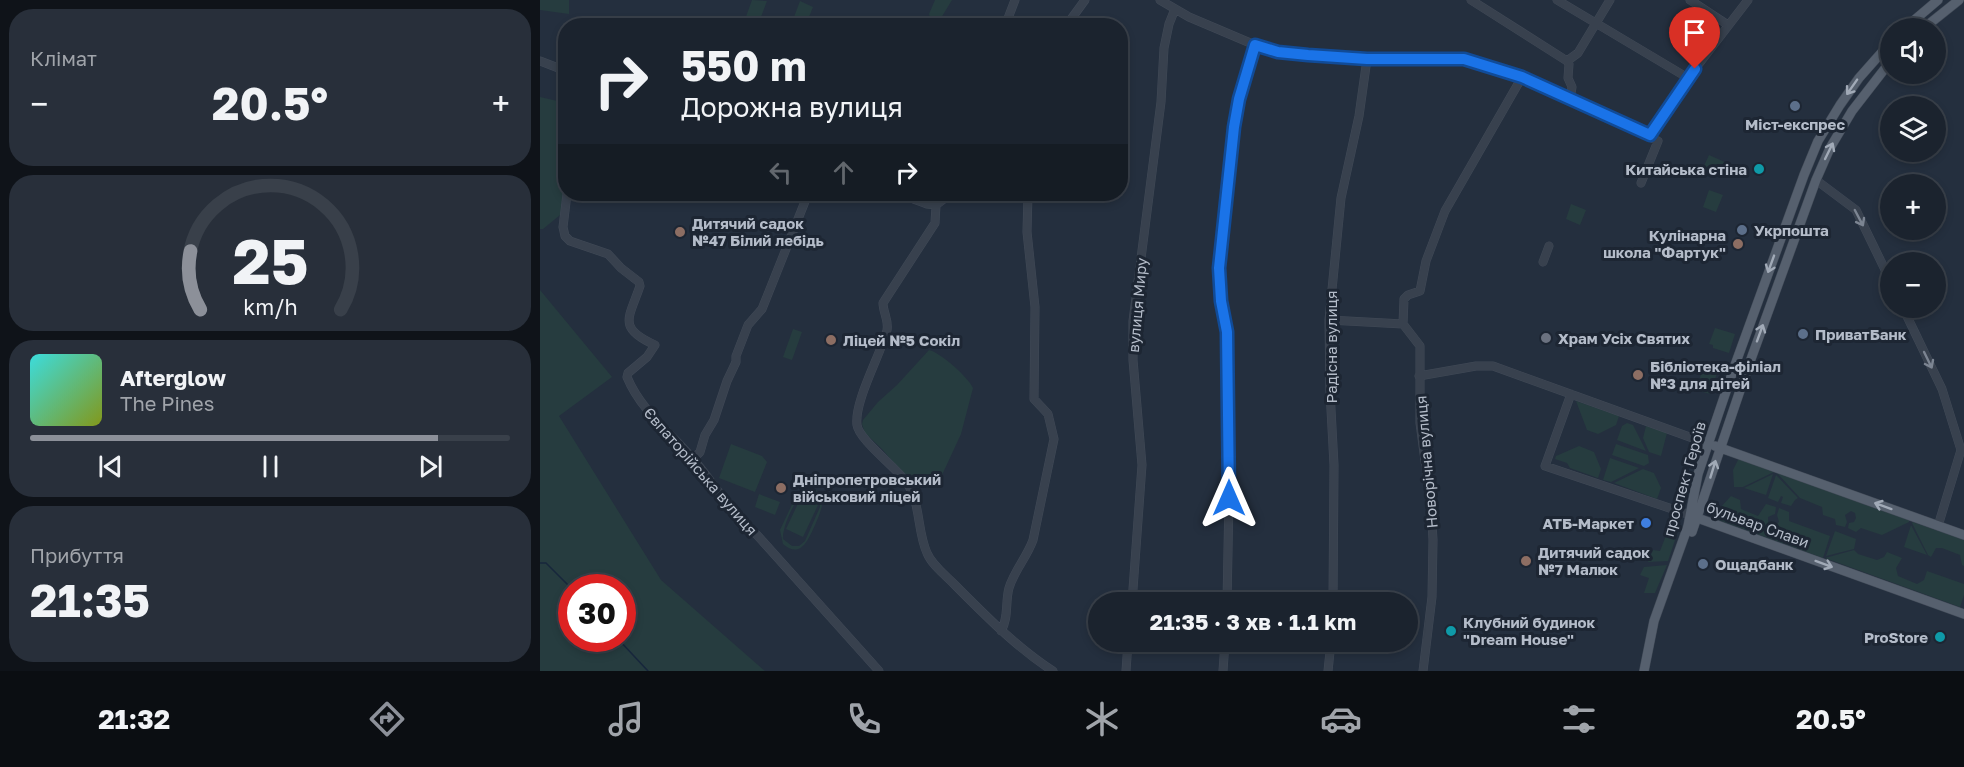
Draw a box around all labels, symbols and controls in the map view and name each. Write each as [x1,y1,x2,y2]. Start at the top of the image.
pin [1669,7,1720,69]
icon: arrive [1678,16,1711,49]
map controls [1880,18,1946,318]
button: sound [1880,18,1946,84]
text: 550 m [681,40,807,90]
icon: right [582,42,660,120]
text: Клімат [30,46,97,70]
text: 20.5° [212,76,328,130]
one-way arrow [1846,79,1858,95]
text: − [30,84,48,123]
text: + [492,84,510,123]
text: Дорожна вулиця [681,91,903,123]
button: layers [1880,96,1946,162]
marker: Міст-експрес [1788,99,1802,113]
place label: Міст-експрес [1745,115,1845,133]
one-way arrow [1824,142,1836,160]
icon: left [764,156,797,189]
icon: ahead [827,156,860,189]
icon: right [890,156,923,189]
place label: Китайська стіна [1625,160,1747,178]
marker: Китайська стіна [1752,162,1766,176]
button: + [1880,174,1946,240]
one-way arrow [1853,209,1865,226]
place label: Дитячий садок №47 Білий лебідь [692,214,824,249]
place label: Укрпошта [1754,221,1829,239]
text: 25 [232,223,308,298]
marker: Укрпошта [1735,223,1749,237]
marker: Дитячий садок №47 Білий лебідь [673,225,687,239]
place label: Кулінарна школа "Фартук" [1603,226,1726,261]
marker: Кулінарна школа "Фартук" [1731,237,1745,251]
button: − [1880,252,1946,318]
one-way arrow [1765,254,1776,273]
street label: вулиця Миру [1124,256,1150,353]
street label: Радісна вулиця [1322,290,1340,404]
text: km/h [243,294,297,320]
one-way arrow [1755,324,1766,343]
place label: ПриватБанк [1815,325,1907,343]
marker: ПриватБанк [1796,327,1810,341]
place label: Храм Усіх Святих [1558,329,1690,347]
place label: Ліцей №5 Сокіл [843,331,960,349]
marker: Храм Усіх Святих [1539,331,1553,345]
marker: Ліцей №5 Сокіл [824,333,838,347]
one-way arrow [1923,351,1935,369]
place label: Бібліотека-філіал №3 для дітей [1650,357,1781,392]
text: Afterglow [120,364,226,391]
marker: Бібліотека-філіал №3 для дітей [1631,368,1645,382]
text: The Pines [120,391,214,415]
street label: Новорічна вулиця [1411,395,1441,529]
street label: Євпаторійська вулиця [641,403,761,539]
street label: проспект Героїв [1659,419,1709,539]
icon: previous [94,450,127,483]
icon: pause [254,450,287,483]
icon: next [414,450,447,483]
one-way arrow [1708,460,1719,479]
position arrow [1197,466,1261,530]
place label: Дніпропетровський військовий ліцей [793,470,941,505]
marker: Дніпропетровський військовий ліцей [774,481,788,495]
street label: бульвар Слави [1704,497,1812,551]
one-way arrow [1874,500,1892,511]
place label: АТБ-Маркет [1543,514,1634,532]
marker: АТБ-Маркет [1639,516,1653,530]
text: Прибуття [30,543,124,567]
place label: Дитячий садок №7 Малюк [1538,543,1650,578]
marker: Дитячий садок №7 Малюк [1519,554,1533,568]
place label: Ощадбанк [1715,555,1794,573]
marker: Ощадбанк [1696,557,1710,571]
one-way arrow [1814,559,1833,570]
text: 21:35 [30,573,150,627]
speed limit sign: 30 [558,574,636,652]
text: 21:35 · 3 хв · 1.1 km [1150,608,1356,635]
place label: Клубний будинок "Dream House" [1463,613,1596,648]
marker: Клубний будинок "Dream House" [1444,624,1458,638]
place label: ProStore [1864,628,1928,646]
marker: ProStore [1933,630,1947,644]
icon: directions [366,698,408,740]
icon: music [605,698,647,740]
icon: phone [843,698,885,740]
icon: climate [1081,698,1123,740]
icon: car [1320,698,1362,740]
icon: filters [1558,698,1600,740]
text: 21:32 [98,703,170,735]
text: 20.5° [1796,703,1866,735]

